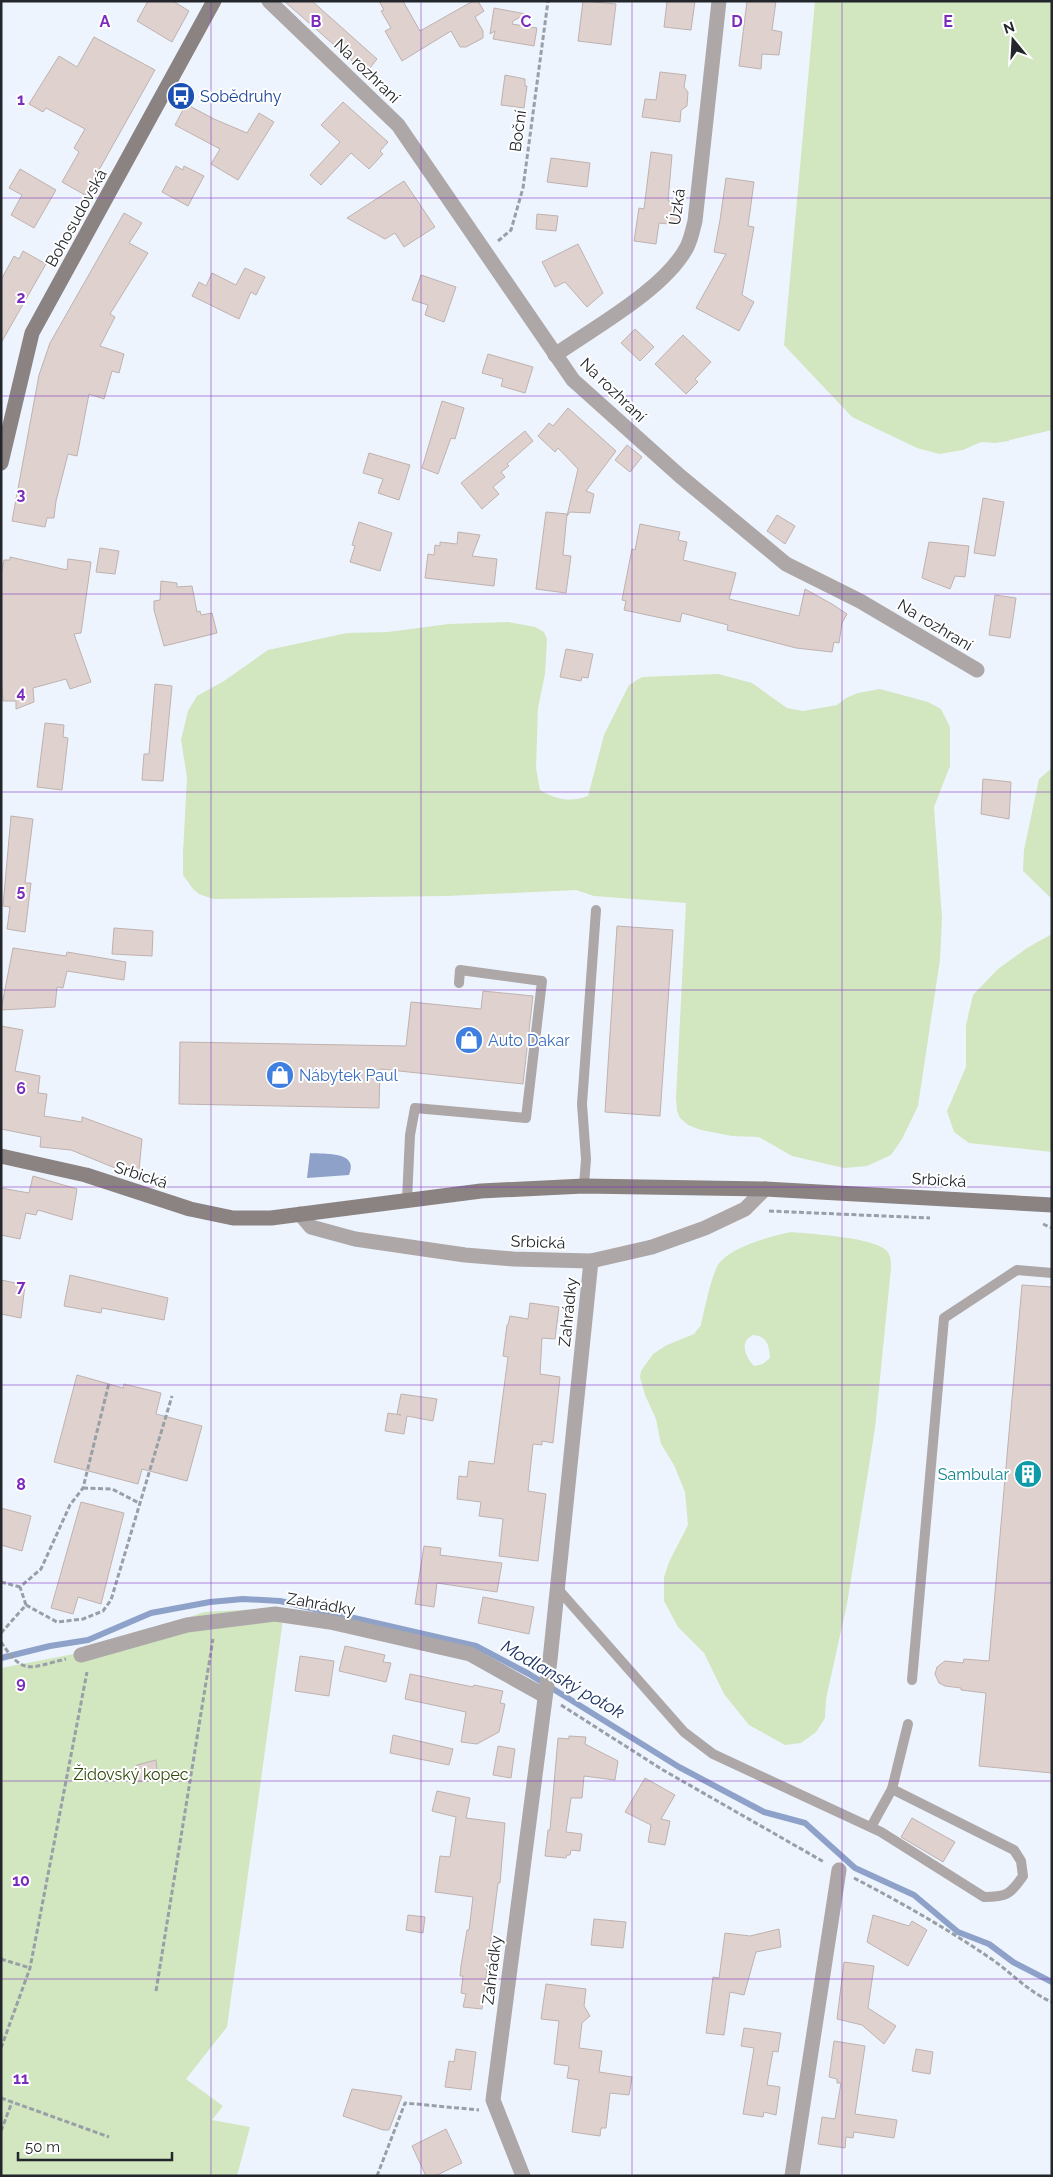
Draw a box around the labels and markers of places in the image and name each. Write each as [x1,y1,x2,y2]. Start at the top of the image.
bus stop icon: Sobědruhy [166,81,196,111]
place label: Sobědruhy [200,87,282,106]
shop icon: Auto Dakar [454,1025,484,1055]
place label: Auto Dakar [488,1031,570,1050]
shop icon: Nábytek Paul [265,1060,295,1090]
place label: Nábytek Paul [299,1066,399,1085]
building icon: Sambular [1013,1459,1043,1489]
place label: Sambular [938,1465,1009,1484]

